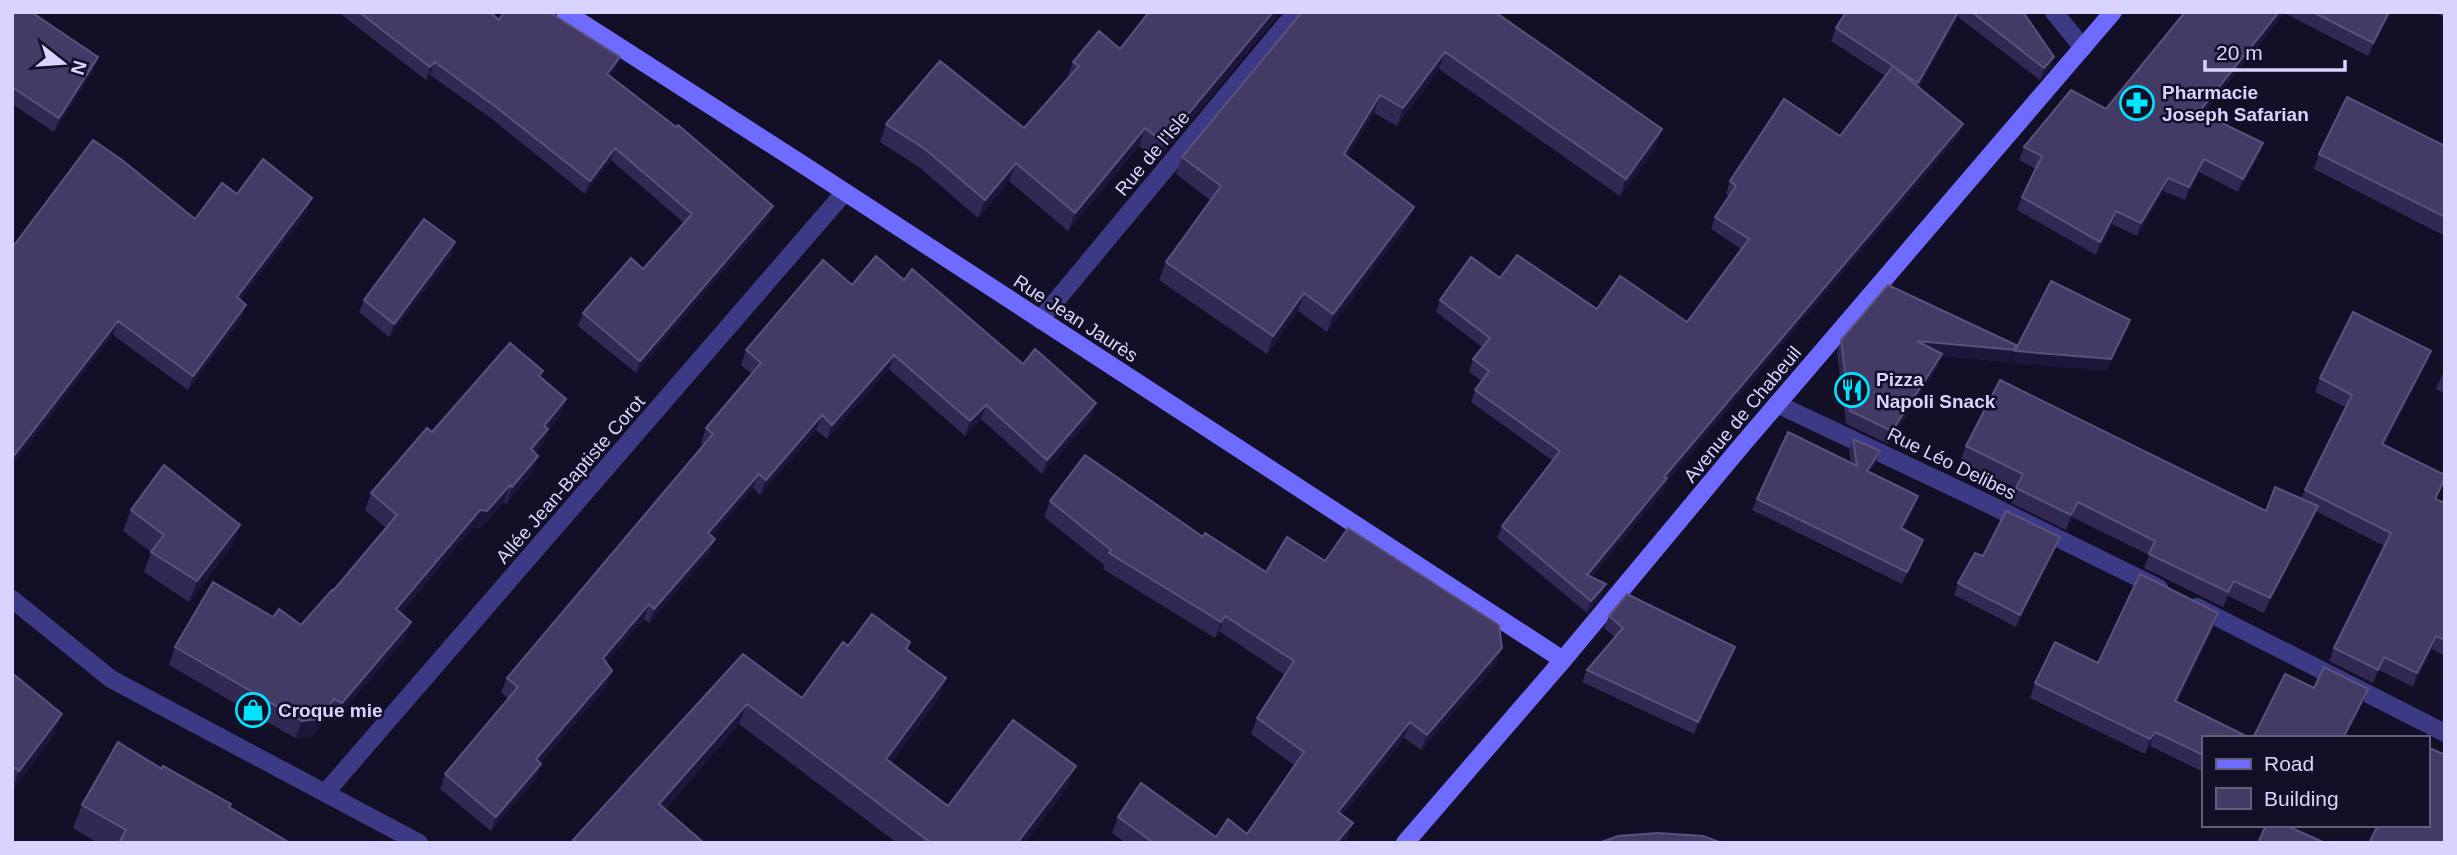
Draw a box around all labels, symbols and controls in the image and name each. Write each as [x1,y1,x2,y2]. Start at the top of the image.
north arrow [28,28,98,98]
scale bar [2205,28,2345,72]
text: 20 m [2216,41,2263,64]
text: N [67,58,91,77]
place label: Pharmacie Joseph Safarian [2162,82,2309,125]
pharmacy icon: Pharmacie Joseph Safarian [2118,84,2156,122]
street label: Rue de l'Isle [1111,107,1194,200]
street label: Rue Jean Jaurès [1010,270,1142,366]
street label: Avenue de Chabeuil [1679,342,1805,486]
place label: Pizza Napoli Snack [1876,369,1996,412]
restaurant icon: Pizza Napoli Snack [1833,371,1871,409]
street label: Allée Jean-Baptiste Corot [492,391,649,568]
street label: Rue Léo Delibes [1884,423,2020,504]
shop icon: Croque mie [234,691,272,729]
place label: Croque mie [278,700,383,721]
legend [2202,736,2429,827]
text: Road [2264,752,2314,775]
text: Building [2264,787,2339,810]

